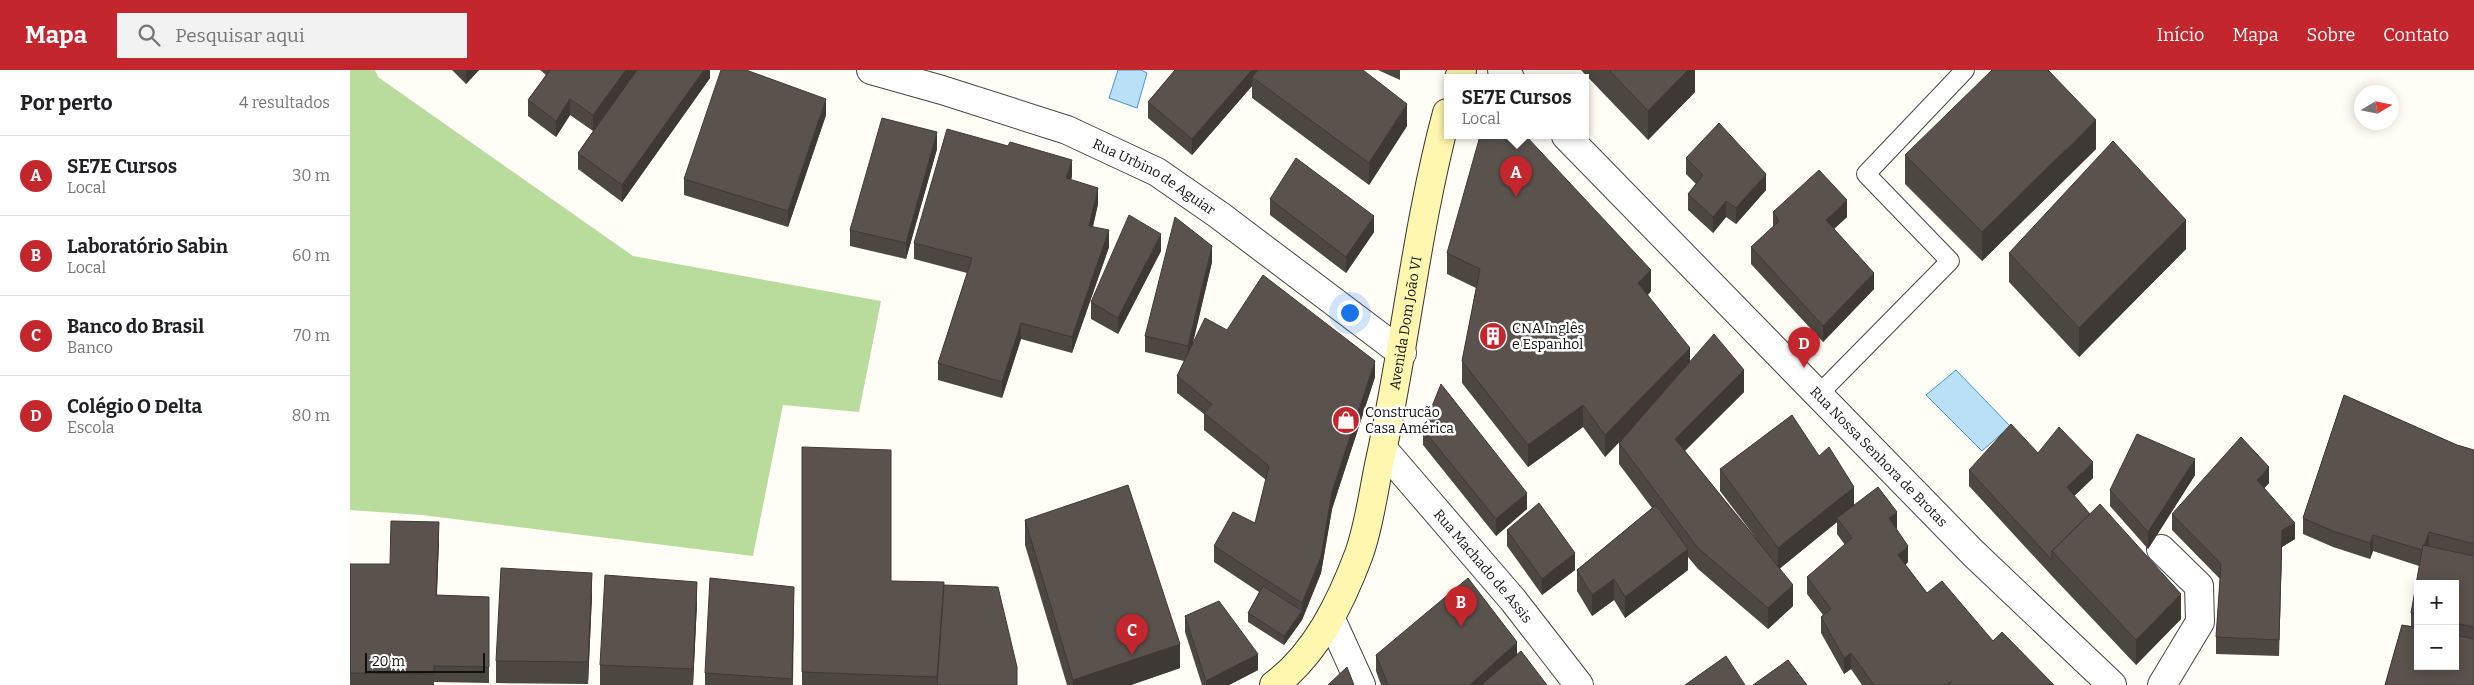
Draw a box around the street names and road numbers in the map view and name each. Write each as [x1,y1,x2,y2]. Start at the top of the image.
street label: Rua Urbino de Aguiar [1090,135,1219,219]
street label: Avenida Dom João VI [1386,255,1425,391]
street label: Rua Nossa Senhora de Brotas [1806,383,1951,531]
street label: Rua Machado de Assis [1430,506,1536,626]

